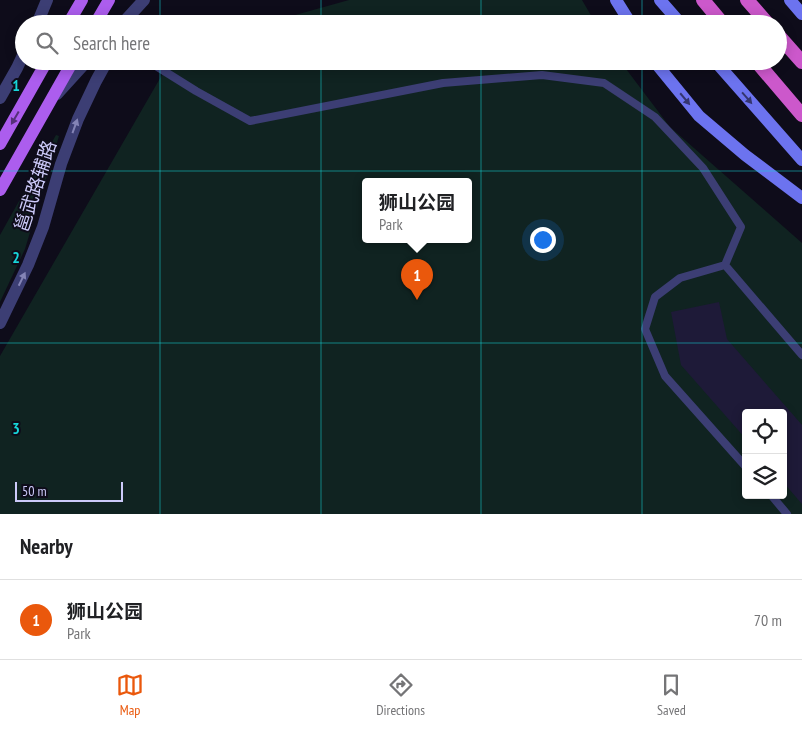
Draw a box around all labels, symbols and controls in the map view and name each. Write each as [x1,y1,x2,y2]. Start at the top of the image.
search box [15,15,787,70]
icon: search [33,29,61,57]
text: Search here [73,31,150,55]
text: 1 [12,75,20,95]
one-way arrow [741,91,753,103]
one-way arrow [679,93,690,105]
one-way arrow [11,110,19,125]
one-way arrow [71,118,79,133]
street label: 邕武路辅路 [9,137,61,235]
popup [362,178,472,243]
text: 狮山公园 [379,190,455,214]
text: Park [379,214,403,234]
your location [530,227,556,253]
text: 2 [12,247,20,267]
pin: 1 [401,259,433,300]
one-way arrow [17,272,26,287]
map controls [742,409,787,499]
button: locate [742,409,787,454]
text: 3 [12,418,20,438]
button: layers [742,454,787,499]
scale bar [15,479,122,502]
text: 50 m [22,482,47,500]
text: Nearby [20,533,73,560]
text: 狮山公园 [67,599,143,623]
text: 1 [32,610,40,630]
text: 70 m [754,610,782,630]
text: Park [67,623,91,643]
tab: Map [116,671,144,719]
tab: Directions [376,671,425,719]
tab: Saved [657,671,686,719]

